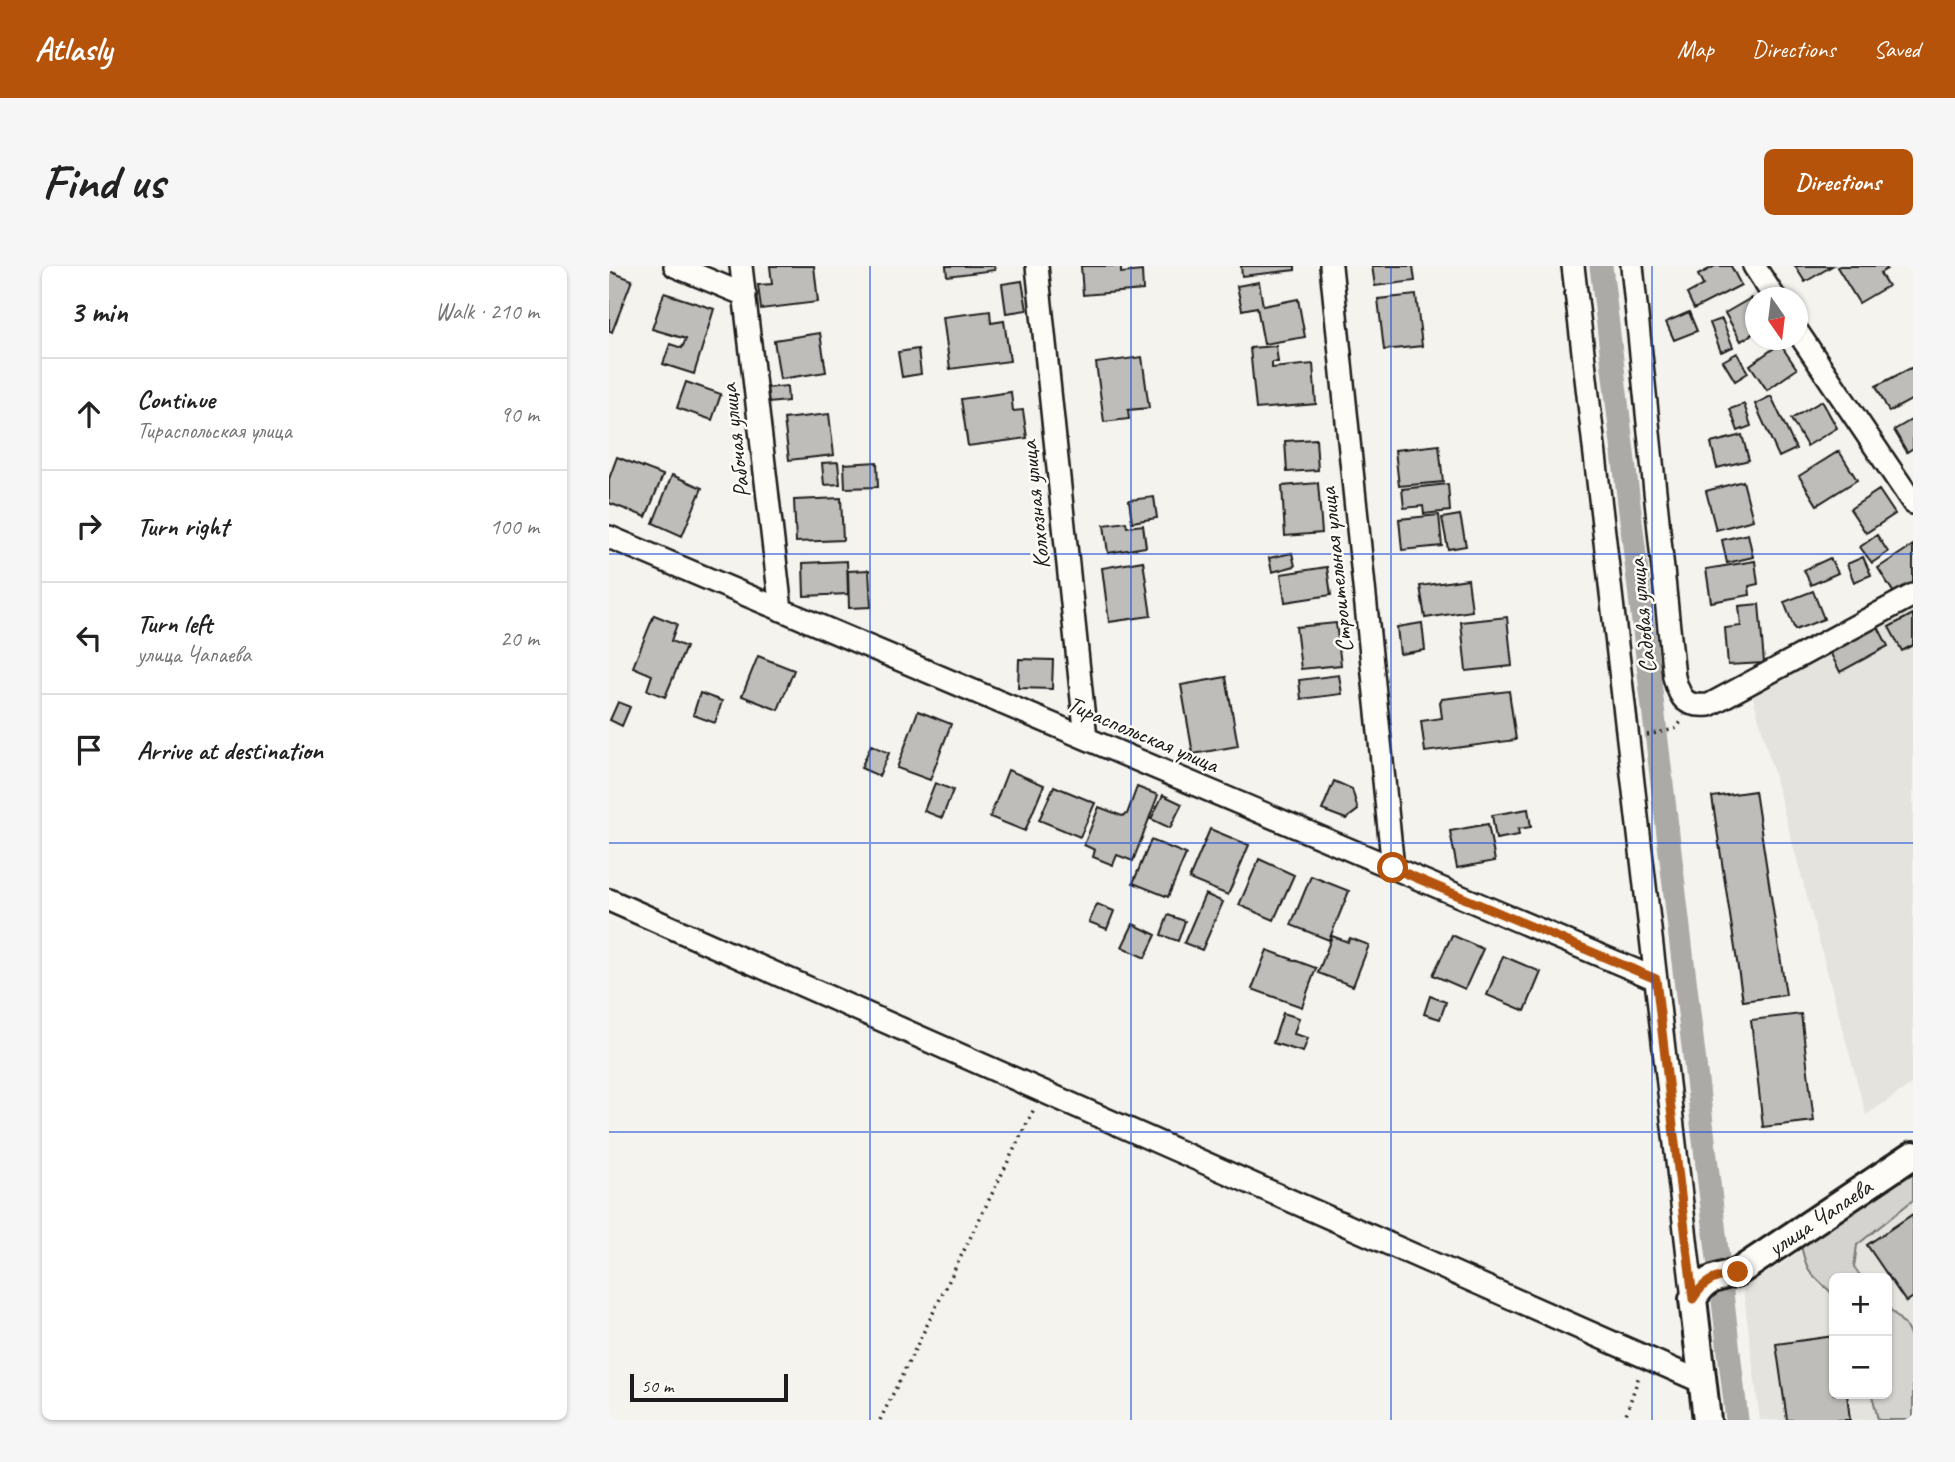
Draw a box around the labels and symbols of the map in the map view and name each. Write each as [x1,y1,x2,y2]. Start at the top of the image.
north arrow [1745,287,1808,350]
street label: Рабочая улица [713,381,757,500]
street label: Колхозная улица [1013,438,1057,571]
street label: Строительная улица [1312,485,1360,654]
street label: Садовая улица [1621,556,1663,675]
street label: Тираспольская улица [1063,689,1224,780]
route start [1377,852,1408,883]
street label: улица Чапаева [1760,1171,1879,1264]
route end [1722,1256,1753,1287]
scale bar [630,1371,787,1403]

